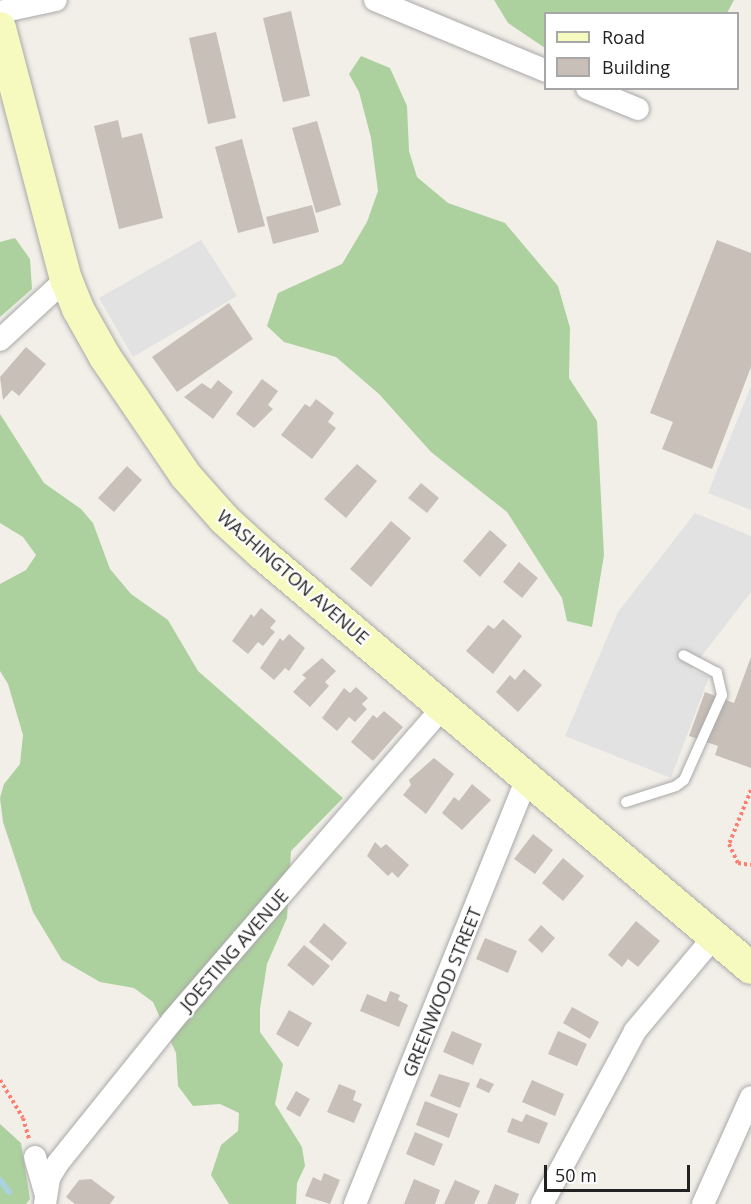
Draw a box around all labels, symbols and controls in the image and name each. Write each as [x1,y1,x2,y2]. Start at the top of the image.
legend [544,12,739,90]
text: Road [602,25,645,49]
text: Building [602,55,670,79]
street label: WASHINGTON AVENUE [213,505,373,649]
street label: JOESTING AVENUE [175,885,293,1015]
street label: GREENWOOD STREET [398,904,486,1080]
scale bar [547,1153,692,1191]
text: 50 m [555,1163,597,1187]

